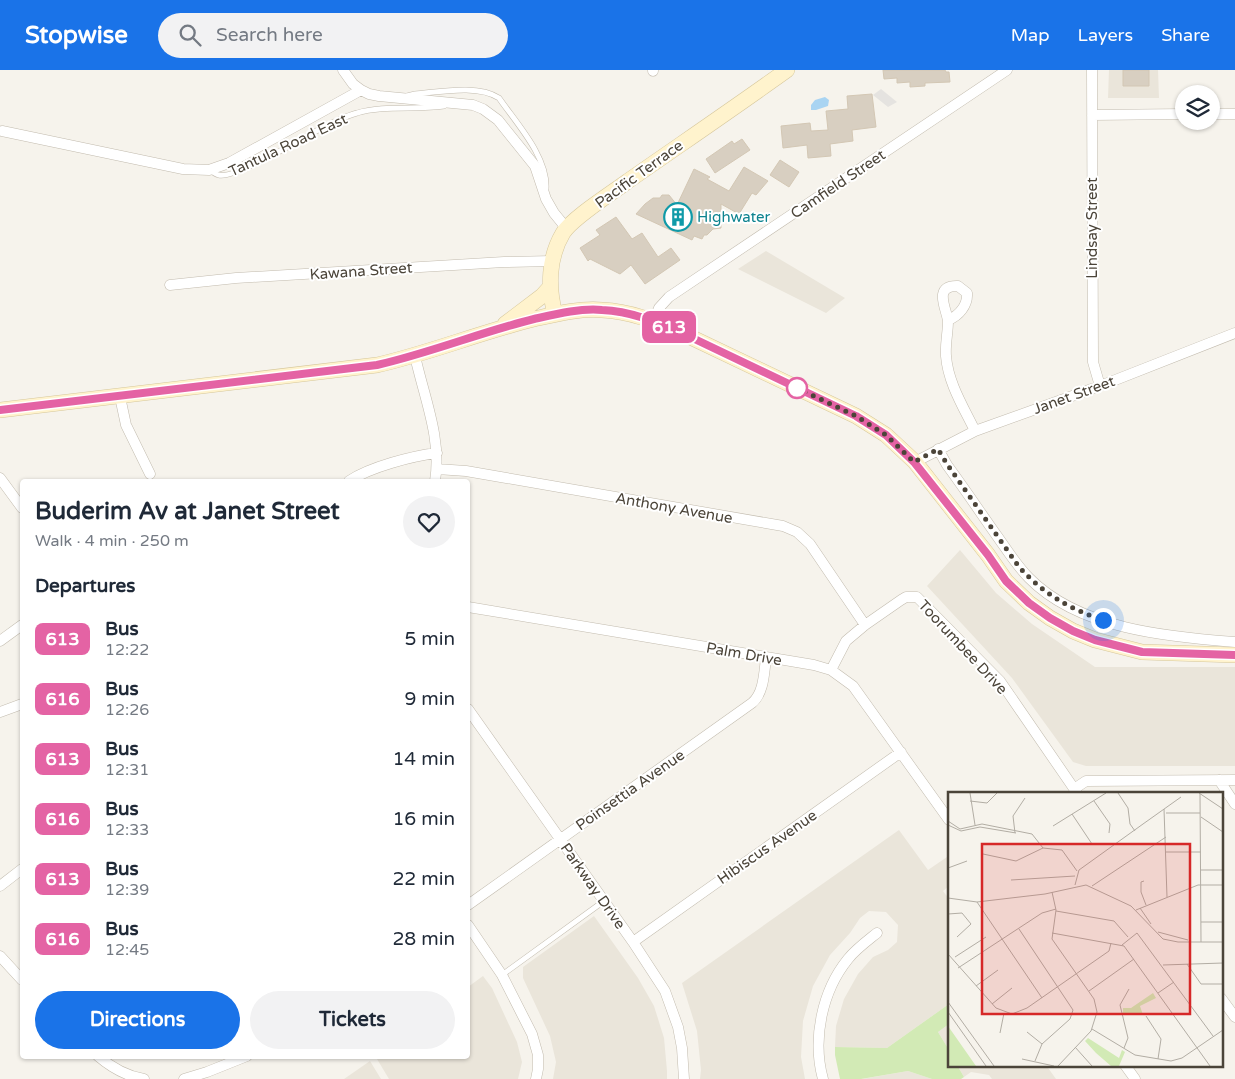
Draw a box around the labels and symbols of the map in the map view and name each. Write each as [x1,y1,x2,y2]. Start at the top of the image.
street label: Tantula Road East [226,110,350,180]
street label: Pacific Terrace [592,136,686,212]
street label: Camfield Street [787,146,889,222]
street label: Lindsay Street [1083,177,1101,279]
building icon: Highwater [663,202,693,232]
place label: Highwater [697,208,771,226]
street label: Kawana Street [309,258,413,284]
line badge: 613 [640,311,698,343]
street label: Janet Street [1031,372,1118,418]
unlabelled marker [786,377,808,399]
street label: Anthony Avenue [614,489,734,527]
street label: Toorumbee Drive [915,596,1011,698]
your location [1091,608,1116,633]
street label: Palm Drive [705,638,783,670]
street label: Poinsettia Avenue [572,746,688,834]
inset map [948,792,1222,1066]
street label: Hibiscus Avenue [714,806,820,888]
street label: Parkway Drive [557,839,629,933]

